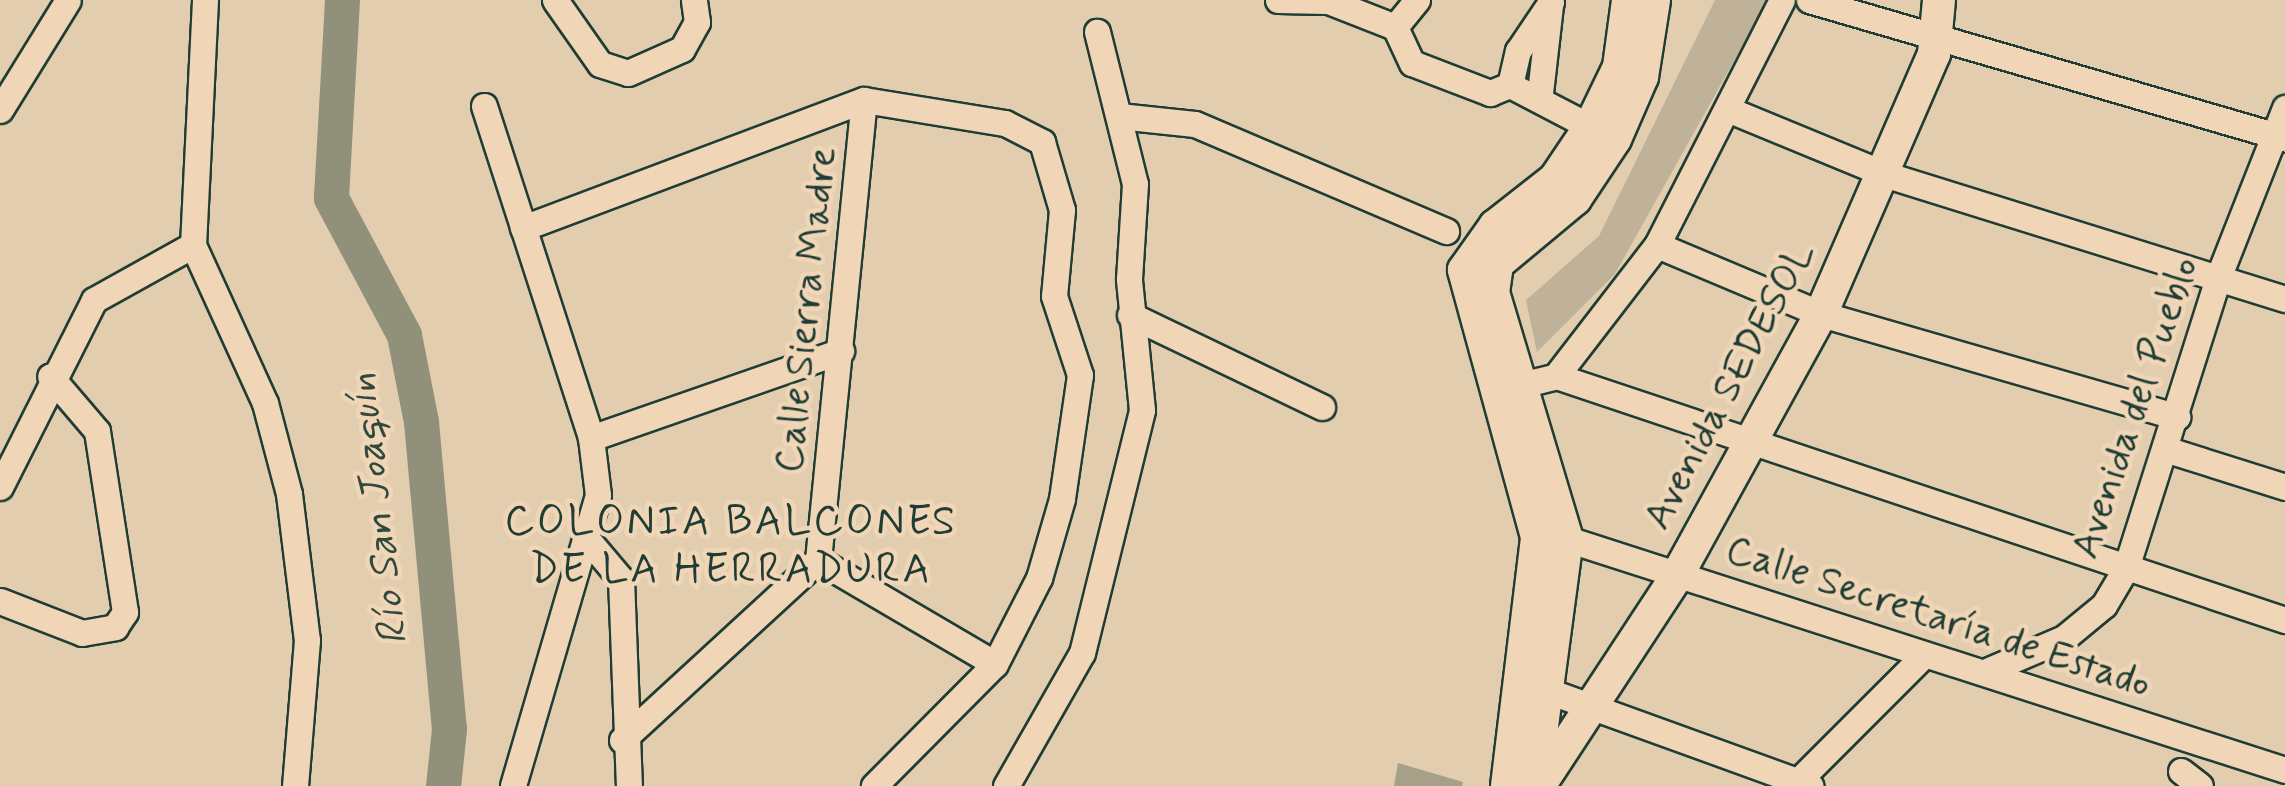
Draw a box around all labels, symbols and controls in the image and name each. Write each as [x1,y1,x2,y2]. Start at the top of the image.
street label: Calle Sierra Madre [766,145,848,475]
street label: Avenida SEDESOL [1635,235,1825,537]
street label: Avenida del Pueblo [2063,253,2209,563]
water label: Río San Joaquín [337,365,421,653]
district label: COLONIA BALCONES DE LA HERRADURA [516,498,946,596]
street label: Calle Secretaría de Estado [1715,525,2161,711]

